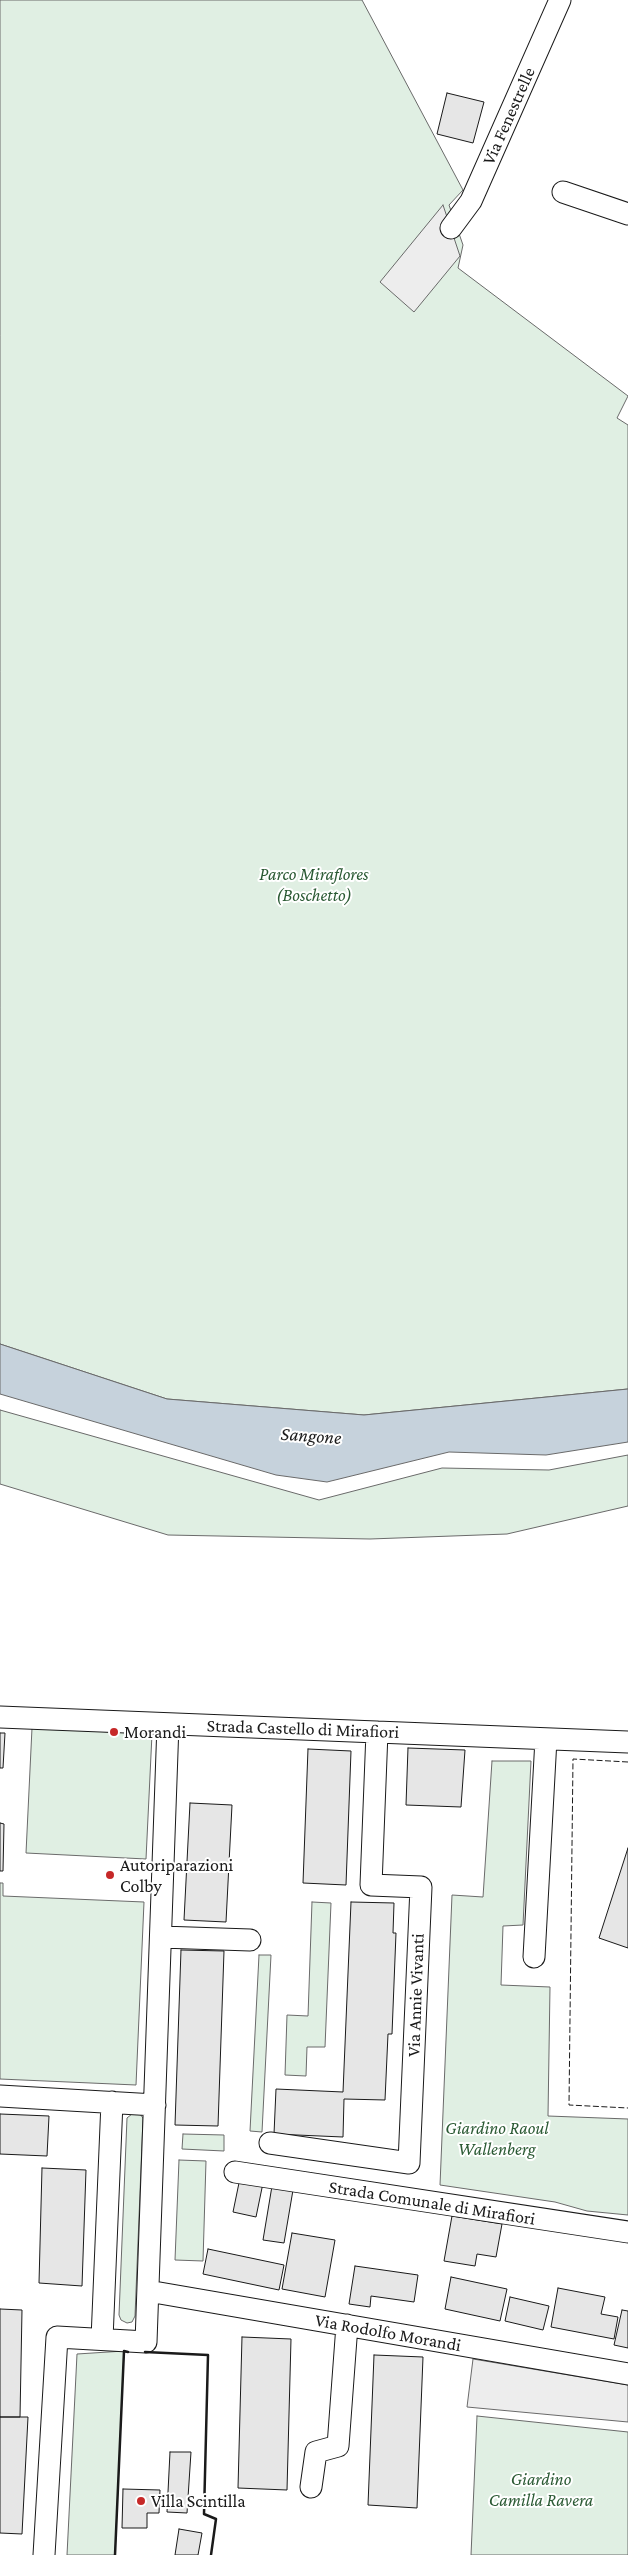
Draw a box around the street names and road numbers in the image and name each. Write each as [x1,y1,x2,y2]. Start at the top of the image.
street label: Via Fenestrelle [478,64,540,168]
street label: Strada Castello di Mirafiori [206,1715,400,1743]
street label: Via Annie Vivanti [403,1933,429,2057]
street label: Strada Comunale di Mirafiori [327,2176,537,2230]
street label: Via Rodolfo Morandi [313,2310,463,2356]

